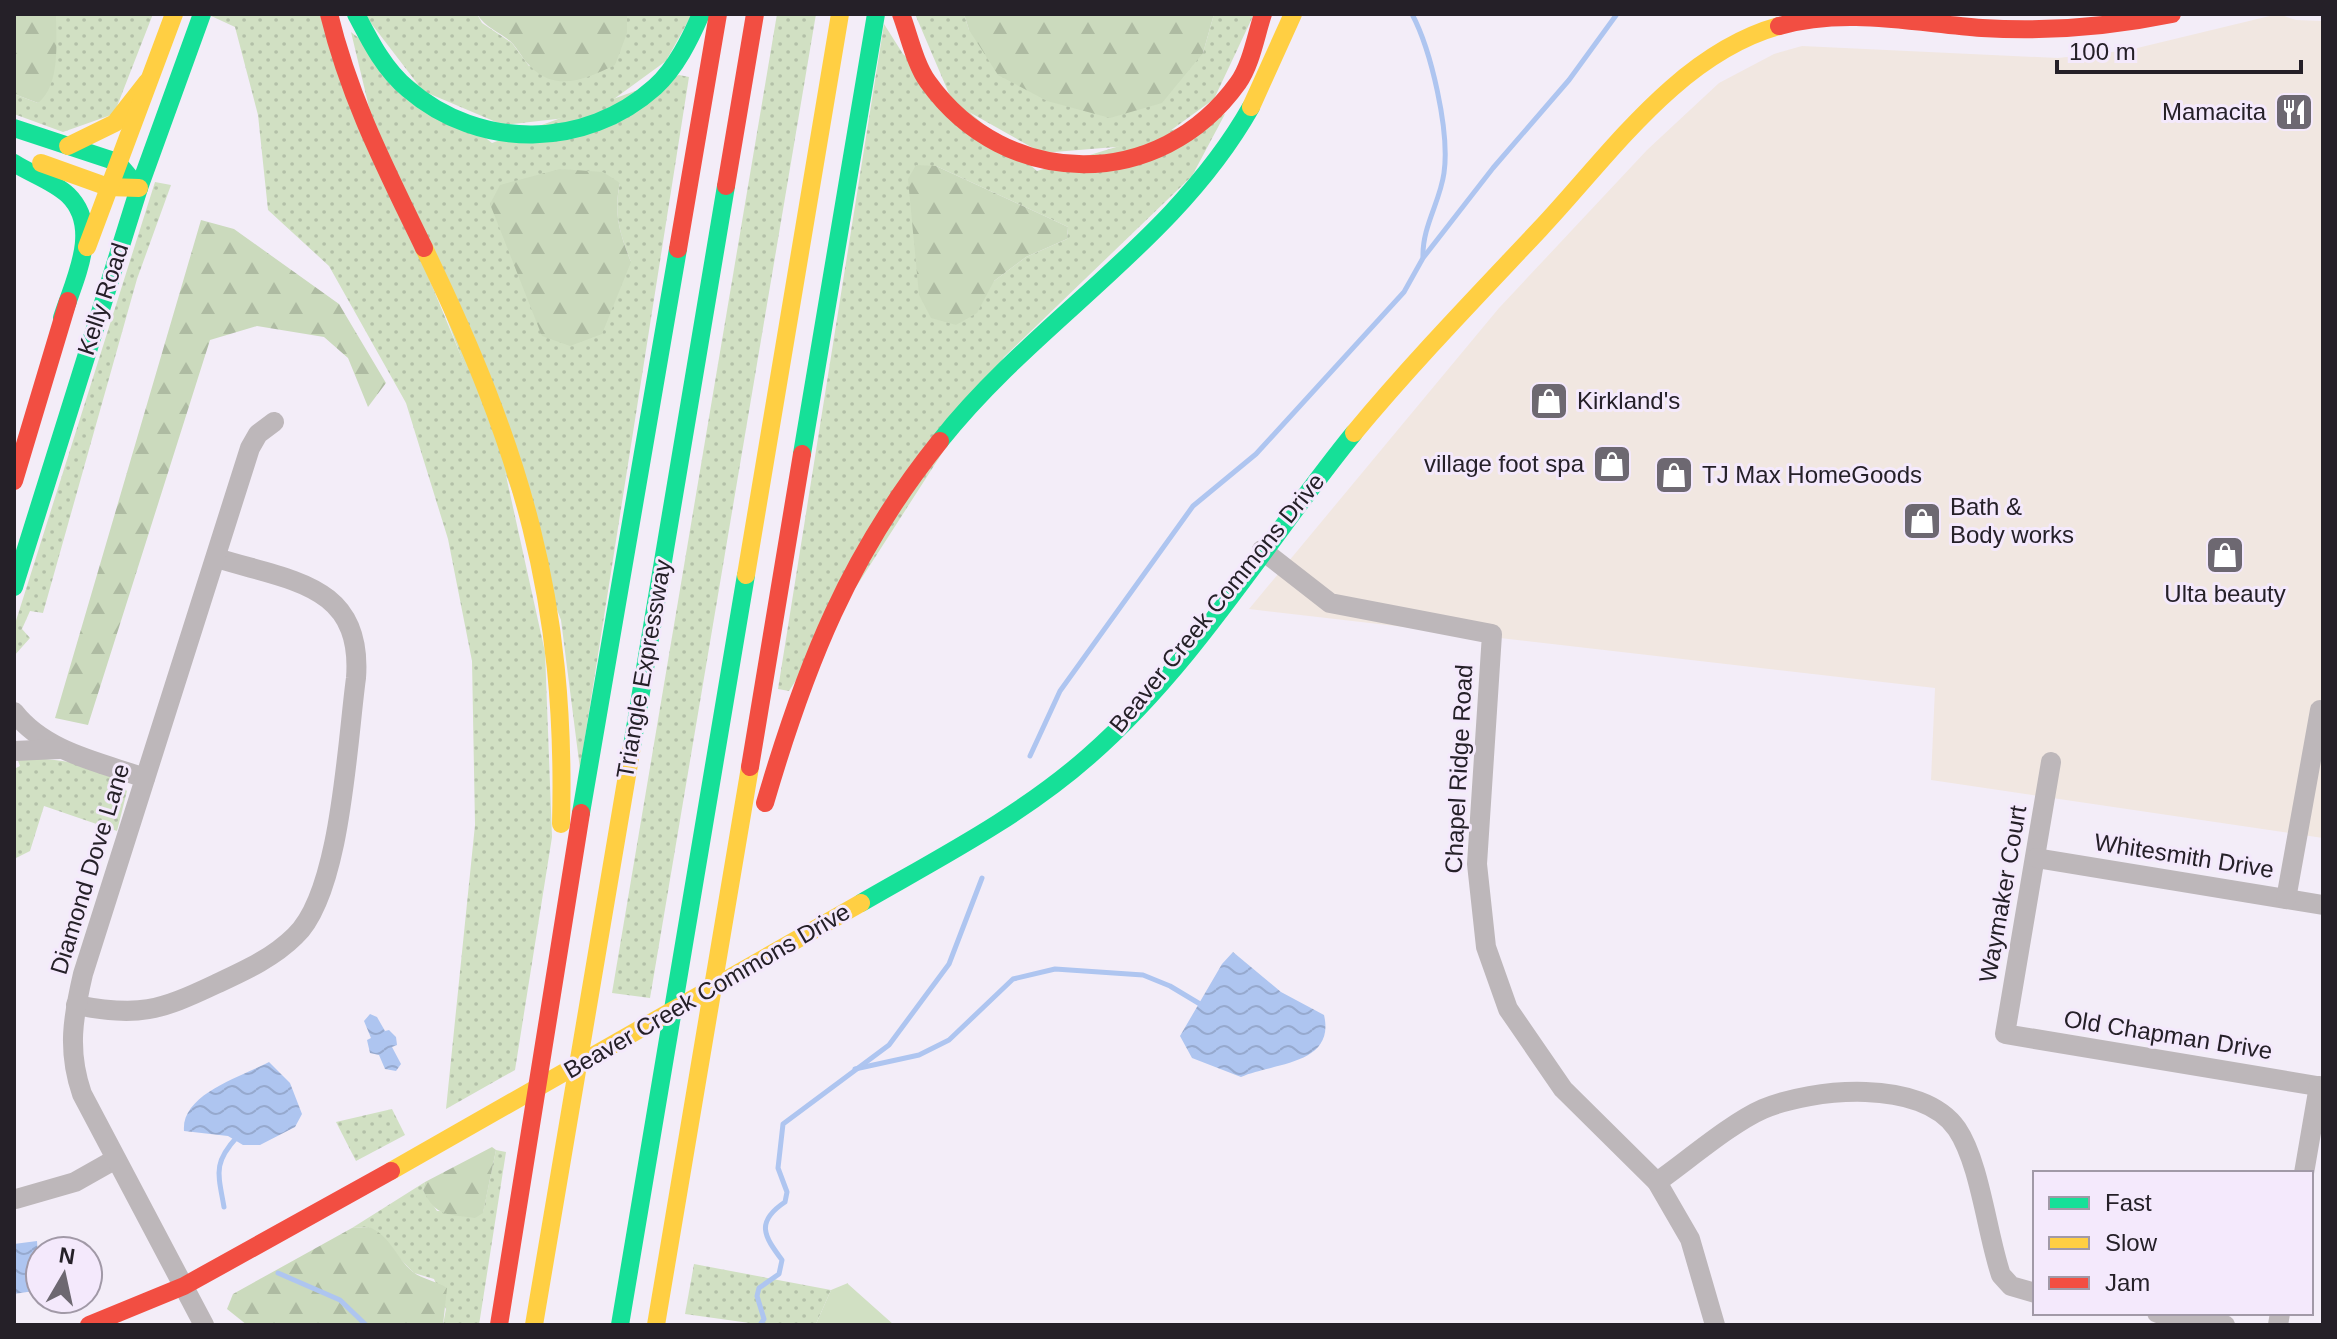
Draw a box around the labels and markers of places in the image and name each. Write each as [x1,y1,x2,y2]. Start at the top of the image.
restaurant icon: Mamacita [2273,91,2315,133]
place label: Mamacita [2162,98,2267,125]
shop icon: Kirkland's [1528,380,1570,422]
place label: Kirkland's [1577,387,1680,414]
shop icon: village foot spa [1591,443,1633,485]
place label: village foot spa [1424,450,1585,477]
shop icon: TJ Max HomeGoods [1653,454,1695,496]
place label: TJ Max HomeGoods [1702,461,1922,488]
place label: Bath & Body works [1950,493,2074,548]
shop icon: Bath & Body works [1901,500,1943,542]
shop icon: Ulta beauty [2204,534,2246,576]
place label: Ulta beauty [2164,580,2286,607]

